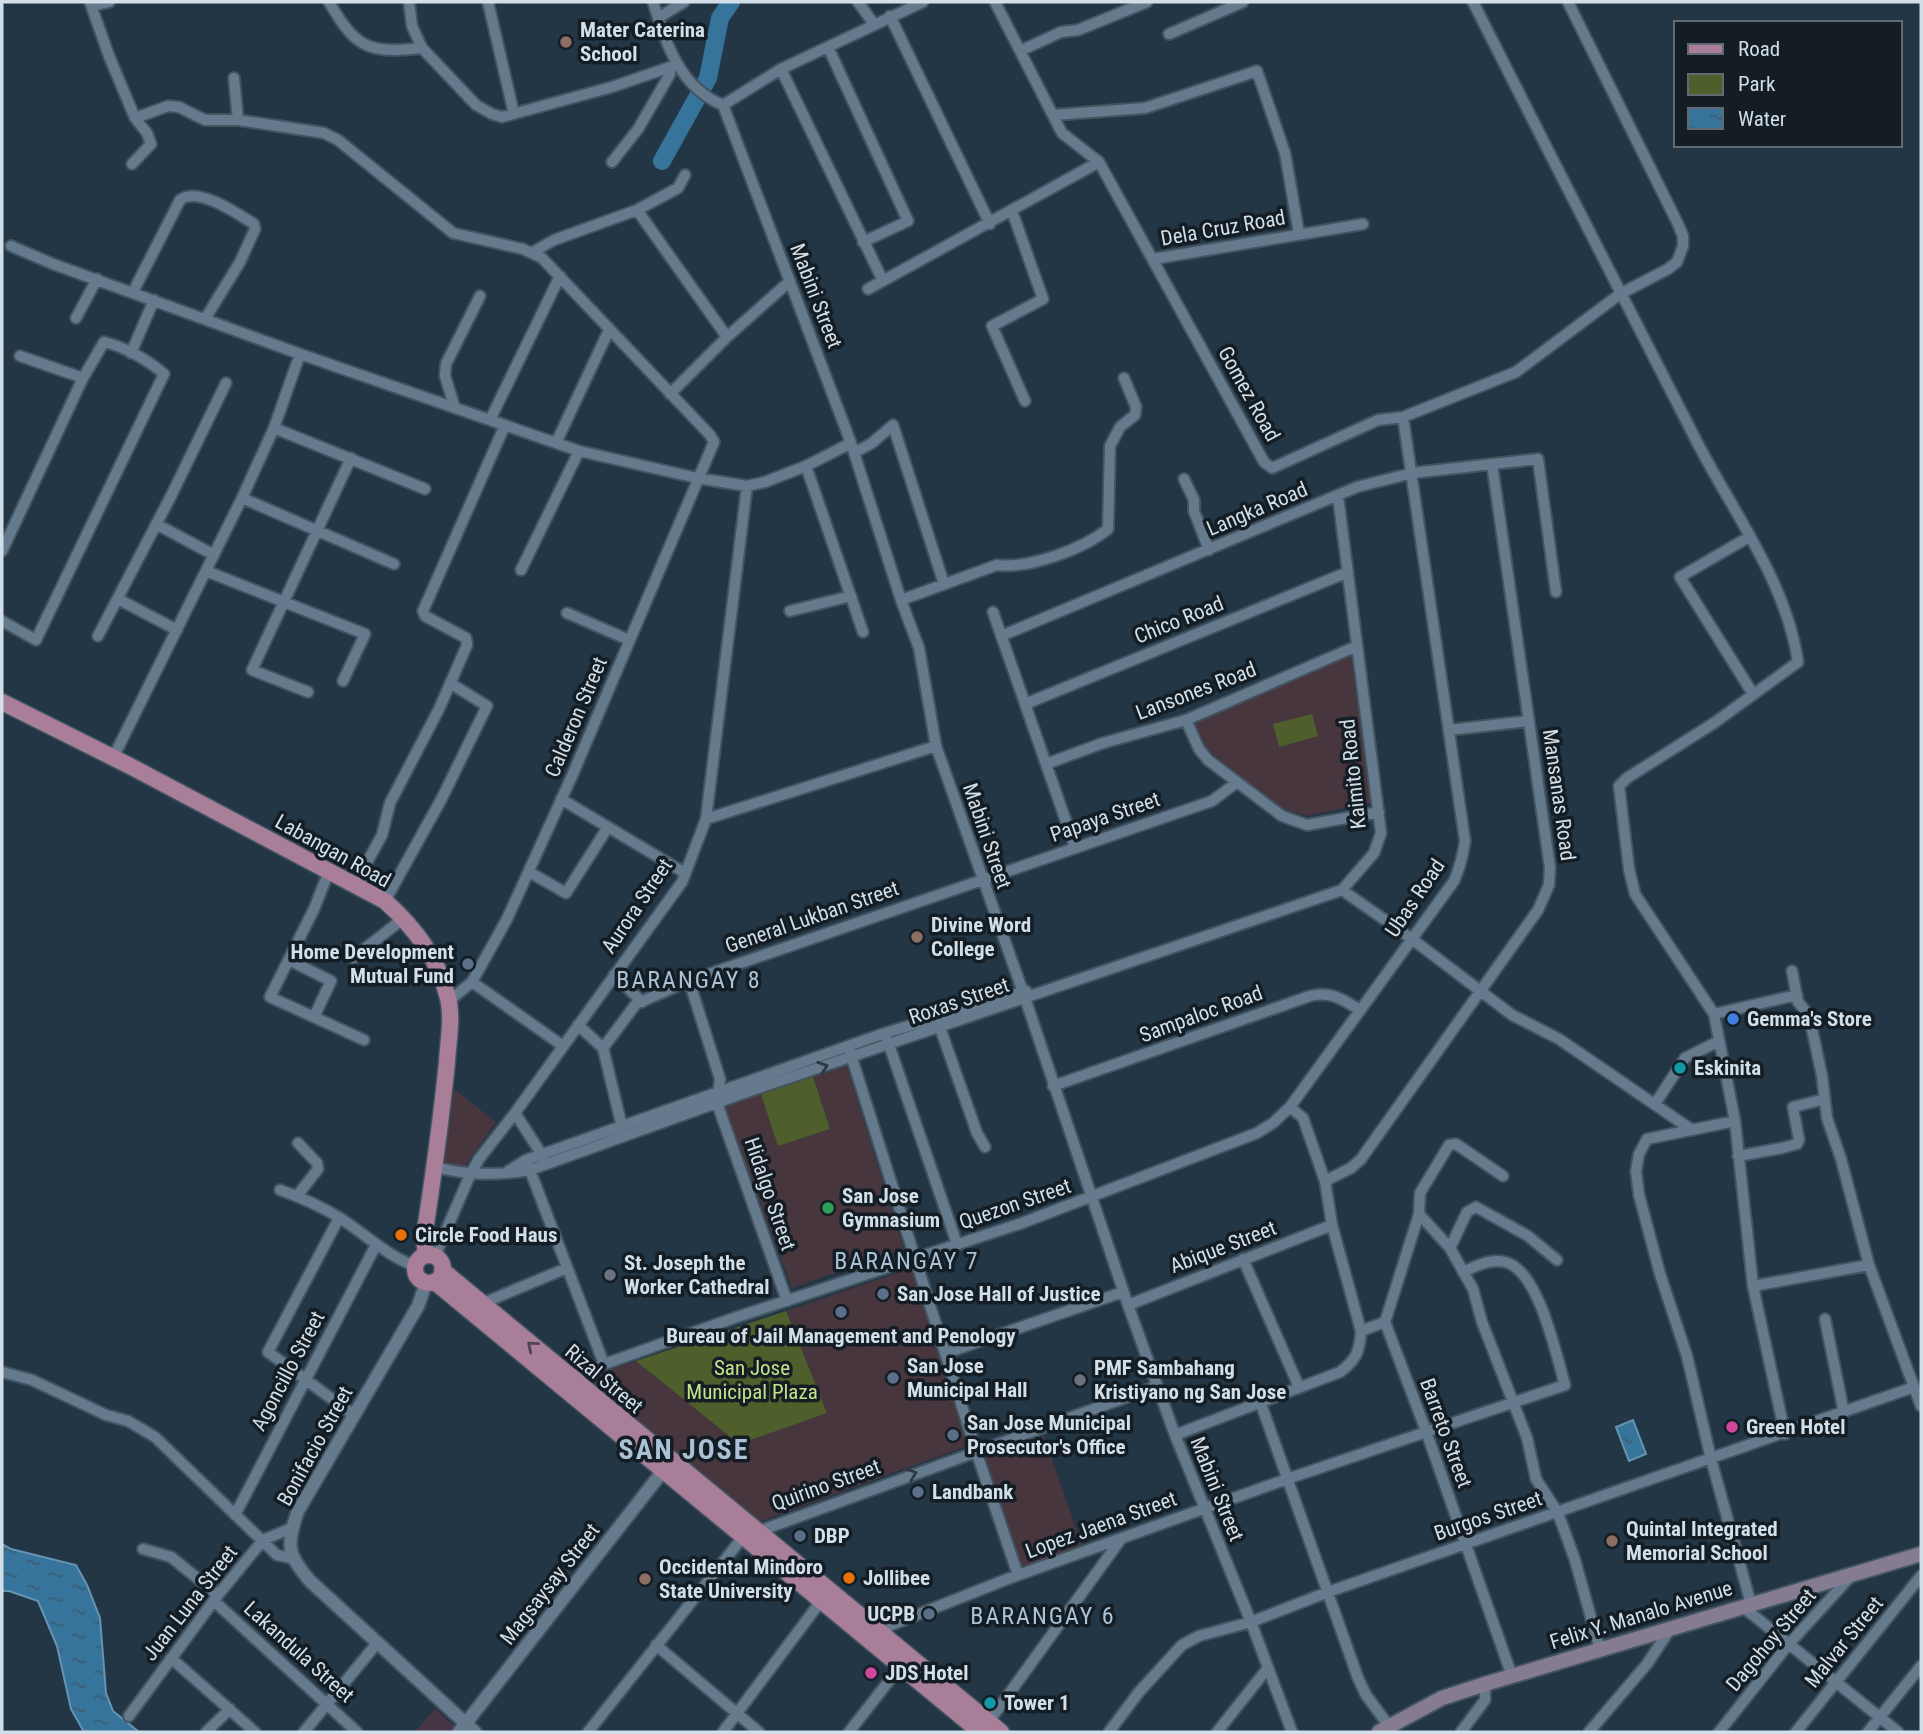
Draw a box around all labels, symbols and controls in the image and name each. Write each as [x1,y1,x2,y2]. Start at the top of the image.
place label: Mater Caterina School [580,18,705,66]
legend [1674,21,1902,147]
marker: Mater Caterina School [558,34,574,50]
text: Road [1738,37,1780,61]
text: Park [1738,72,1776,96]
text: Water [1738,107,1786,131]
street label: Dela Cruz Road [1159,205,1287,251]
street label: Mabini Street [785,240,847,352]
street label: Gomez Road [1213,342,1285,446]
street label: Langka Road [1203,477,1311,541]
street label: Chico Road [1131,591,1227,649]
street label: Calderon Street [540,653,612,781]
street label: Lansones Road [1132,657,1260,725]
street label: Kaimito Road [1335,718,1371,830]
street label: Mansanas Road [1538,728,1580,862]
street label: Mabini Street [958,780,1016,892]
street label: Papaya Street [1047,787,1163,847]
street label: Labangan Road [271,809,395,893]
street label: Aurora Street [597,854,677,958]
street label: Ubas Road [1380,854,1450,942]
street label: General Lukban Street [722,876,902,958]
place label: Divine Word College [931,913,1031,961]
marker: Divine Word College [909,929,925,945]
place label: Home Development Mutual Fund [291,940,454,988]
marker: Home Development Mutual Fund [460,956,476,972]
district label: BARANGAY 8 [616,966,762,994]
street label: Roxas Street [906,973,1012,1029]
street label: Sampaloc Road [1136,981,1266,1047]
place label: Gemma's Store [1747,1007,1872,1031]
marker: Gemma's Store [1725,1011,1741,1027]
place label: Eskinita [1694,1056,1761,1080]
marker: Eskinita [1672,1060,1688,1076]
one-way arrow [816,1061,829,1075]
street label: Hidalgo Street [739,1134,801,1254]
street label: Quezon Street [956,1174,1074,1234]
place label: San Jose Gymnasium [842,1184,940,1232]
marker: San Jose Gymnasium [820,1200,836,1216]
street label: Abique Street [1166,1216,1280,1278]
place label: Circle Food Haus [415,1223,557,1247]
marker: Circle Food Haus [393,1227,409,1243]
district label: BARANGAY 7 [834,1247,980,1275]
place label: St. Joseph the Worker Cathedral [624,1251,769,1299]
marker: St. Joseph the Worker Cathedral [602,1267,618,1283]
place label: San Jose Hall of Justice [897,1282,1101,1306]
marker: San Jose Hall of Justice [875,1286,891,1302]
marker: Bureau of Jail Management and Penology [833,1304,849,1320]
street label: Agoncillo Street [246,1307,330,1435]
place label: Bureau of Jail Management and Penology [666,1324,1016,1348]
street label: Rizal Street [560,1340,648,1418]
one-way arrow [527,1342,540,1354]
place label: San Jose Municipal Hall [907,1354,1028,1402]
park label: San Jose Municipal Plaza [686,1356,818,1404]
place label: PMF Sambahang Kristiyano ng San Jose [1094,1356,1286,1404]
marker: San Jose Municipal Hall [885,1370,901,1386]
marker: PMF Sambahang Kristiyano ng San Jose [1072,1372,1088,1388]
street label: Barreto Street [1415,1375,1477,1491]
street label: Bonifacio Street [272,1382,358,1510]
place label: San Jose Municipal Prosecutor's Office [967,1411,1131,1459]
place label: Green Hotel [1746,1415,1845,1439]
marker: Green Hotel [1724,1419,1740,1435]
marker: San Jose Municipal Prosecutor's Office [945,1427,961,1443]
district label: SAN JOSE [619,1433,749,1466]
street label: Mabini Street [1185,1433,1249,1545]
street label: Quirino Street [769,1454,883,1516]
one-way arrow [905,1468,917,1482]
place label: Landbank [932,1480,1014,1504]
marker: Landbank [910,1484,926,1500]
street label: Burgos Street [1431,1486,1545,1546]
street label: Lopez Jaena Street [1022,1487,1180,1563]
place label: Quintal Integrated Memorial School [1626,1517,1778,1565]
street label: Magsaysay Street [495,1519,605,1649]
place label: DBP [814,1524,850,1548]
marker: DBP [792,1528,808,1544]
marker: Quintal Integrated Memorial School [1604,1533,1620,1549]
street label: Juan Luna Street [138,1541,242,1665]
place label: Occidental Mindoro State University [659,1555,823,1603]
place label: Jollibee [863,1566,930,1590]
marker: Jollibee [841,1570,857,1586]
marker: Occidental Mindoro State University [637,1571,653,1587]
street label: Felix Y. Manalo Avenue [1547,1576,1735,1654]
street label: Dagohoy Street [1721,1584,1821,1696]
street label: Malvar Street [1800,1592,1888,1692]
street label: Lakandula Street [239,1597,359,1707]
place label: UCPB [867,1602,915,1626]
district label: BARANGAY 6 [970,1602,1116,1630]
marker: UCPB [921,1606,937,1622]
place label: JDS Hotel [885,1661,968,1685]
marker: JDS Hotel [863,1665,879,1681]
place label: Tower 1 [1004,1691,1070,1715]
marker: Tower 1 [982,1695,998,1711]

